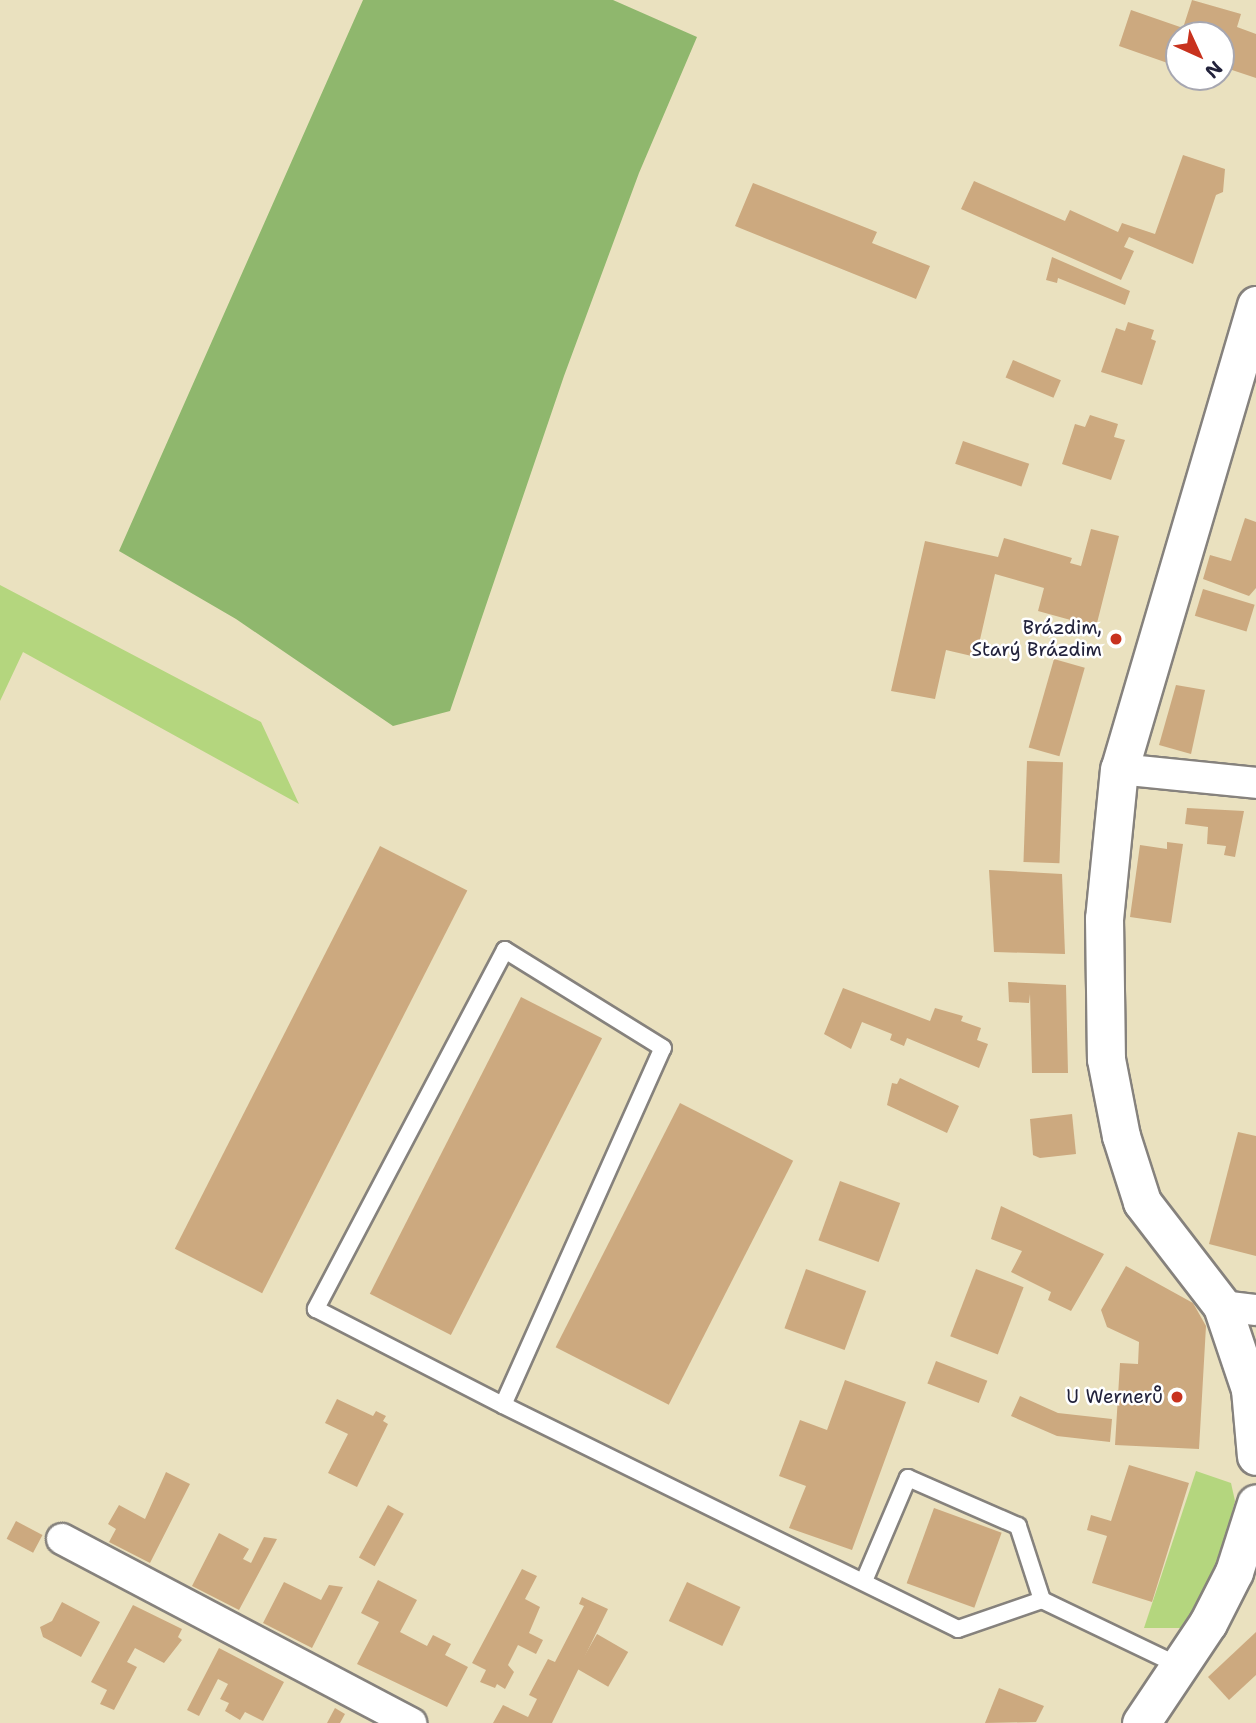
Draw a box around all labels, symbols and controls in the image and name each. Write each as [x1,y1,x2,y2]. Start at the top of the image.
north arrow [1165,21,1235,91]
text: N [1200,56,1228,84]
place label: Brázdim, Starý Brázdim [971,617,1102,661]
marker: Brázdim, Starý Brázdim [1108,631,1124,647]
place label: U Wernerů [1066,1386,1163,1408]
marker: U Wernerů [1169,1389,1185,1405]

